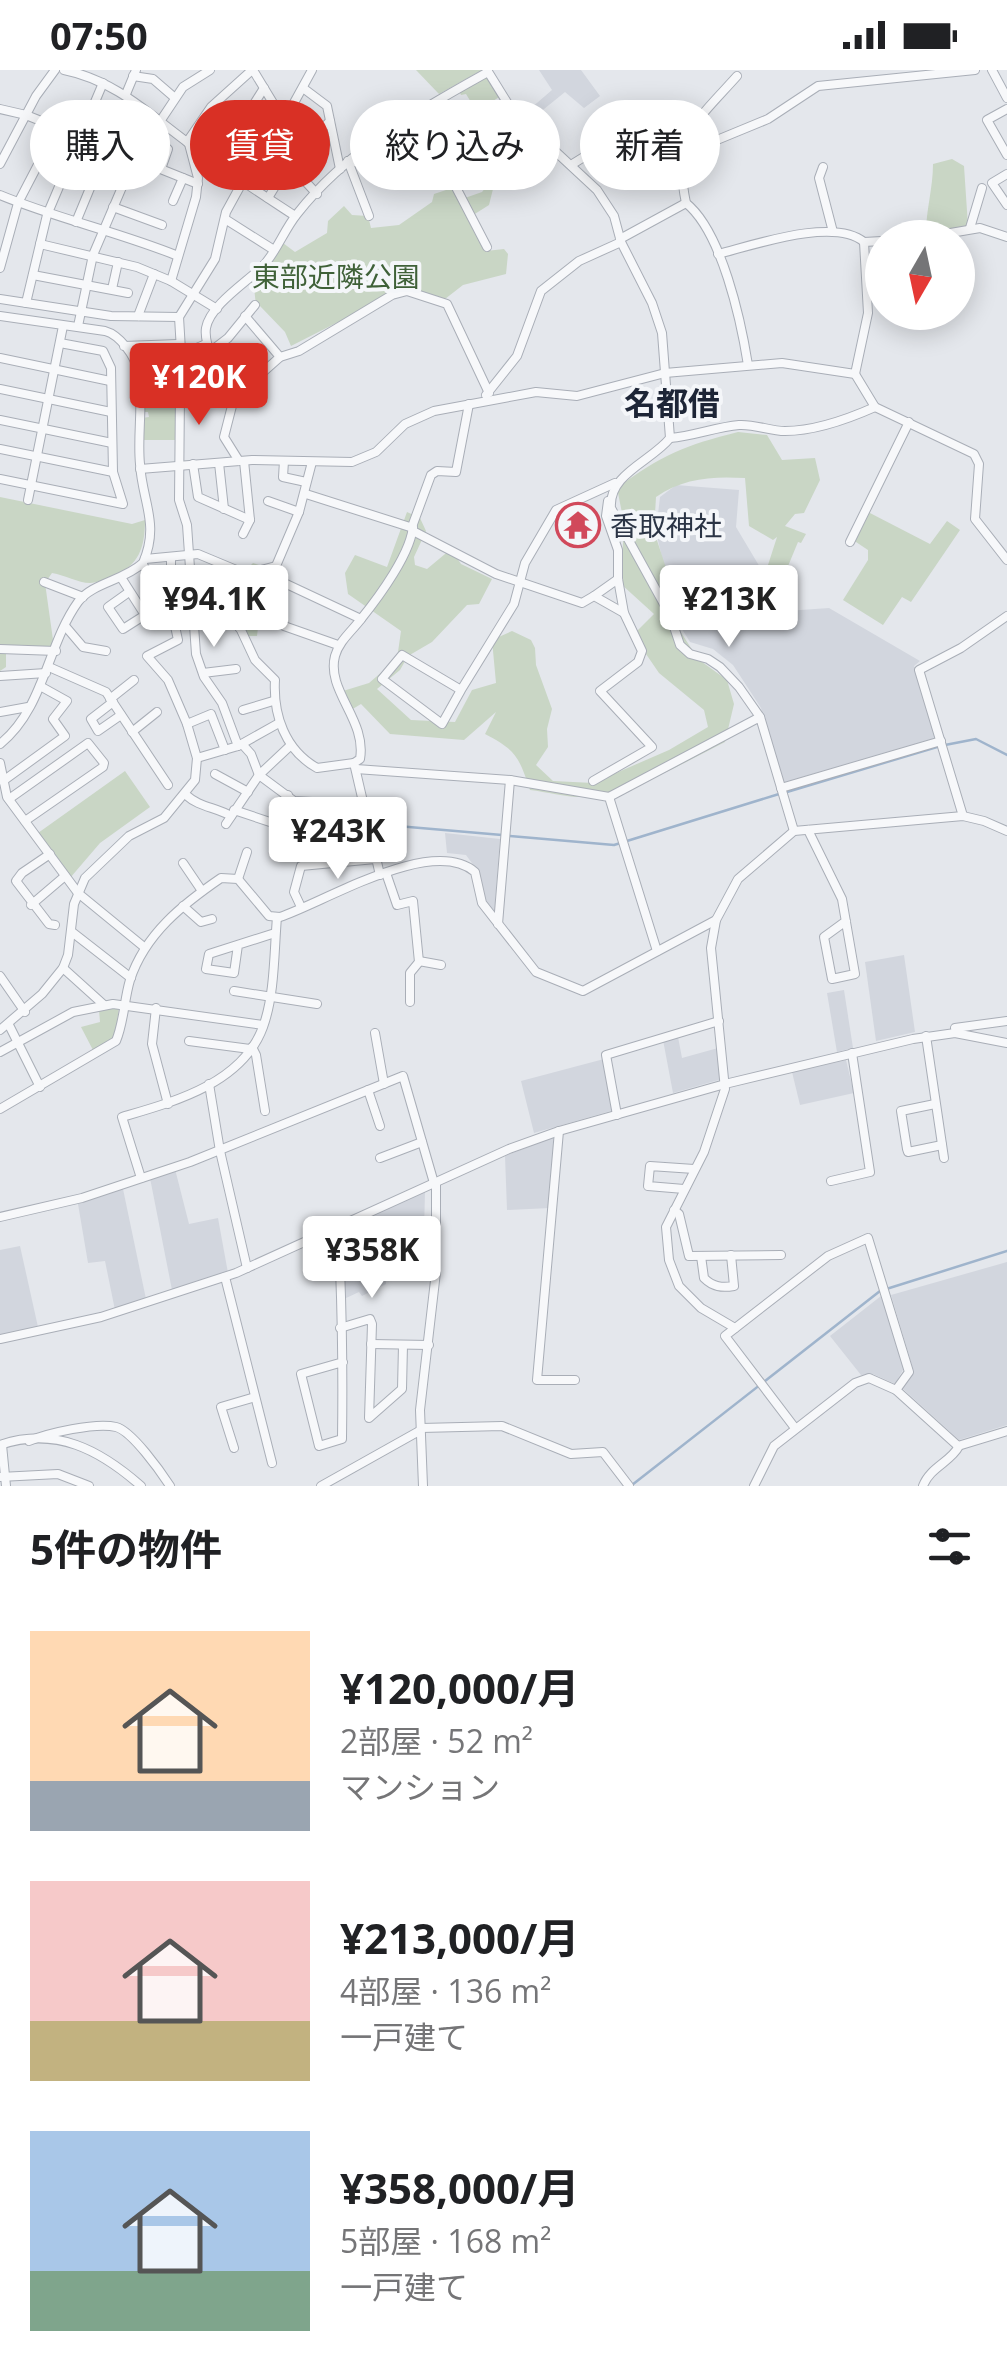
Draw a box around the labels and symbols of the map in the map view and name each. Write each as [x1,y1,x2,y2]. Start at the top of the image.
north arrow [865,220,975,330]
park label: 東部近隣公園 [252,257,420,295]
pin: ¥120K [129,343,269,428]
district label: 名都借 [624,381,720,424]
temple icon: 香取神社 [555,502,601,548]
place label: 香取神社 [610,506,722,544]
pin: ¥94.1K [133,565,295,650]
pin: ¥213K [659,565,799,650]
pin: ¥243K [268,797,408,882]
pin: ¥358K [302,1216,442,1301]

